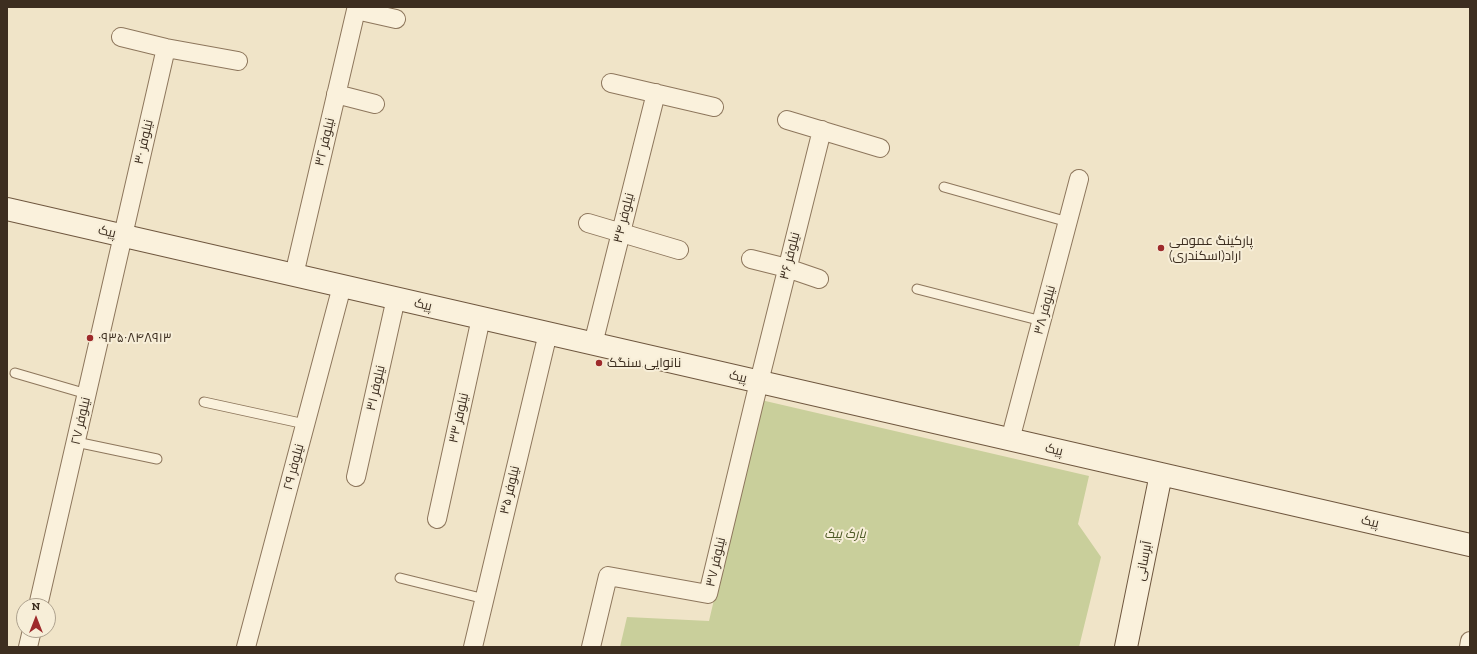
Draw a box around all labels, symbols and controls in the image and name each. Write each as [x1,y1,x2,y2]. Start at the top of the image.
street label: نیلوفر ۳۲ [312,116,338,168]
street label: نیلوفر ۳۰ [131,118,157,166]
street label: نیلوفر ۳۴ [610,191,638,245]
street label: پیک [97,222,117,242]
street label: نیلوفر ۳۶ [777,231,803,281]
place label: پارکینگ عمومی اراد(اسکندری) [1169,233,1253,264]
marker: پارکینگ عمومی اراد(اسکندری) [1156,243,1166,253]
street label: نیلوفر ۳۸ [1031,284,1059,336]
street label: پیک [413,295,433,315]
place label: ۰۹۳۵۰۸۴۸۹۱۳ [98,330,172,346]
marker: ۰۹۳۵۰۸۴۸۹۱۳ [85,333,95,343]
place label: نانوایی سنگک [607,355,681,371]
marker: نانوایی سنگک [594,358,604,368]
street label: نیلوفر ۳۱ [363,364,389,412]
street label: پیک [728,367,748,387]
street label: نیلوفر ۳۳ [446,391,472,445]
street label: نیلوفر ۲۷ [68,396,94,446]
street label: پیک [1044,440,1064,460]
street label: نیلوفر ۲۹ [280,442,308,492]
street label: نیلوفر ۳۵ [497,464,523,516]
street label: پیک [1360,512,1380,532]
park label: پارک پیک [824,526,866,542]
street label: نیلوفر ۳۷ [703,536,729,588]
street label: آبرسانی [1132,540,1156,582]
north arrow [16,598,56,638]
text: N [32,600,40,613]

